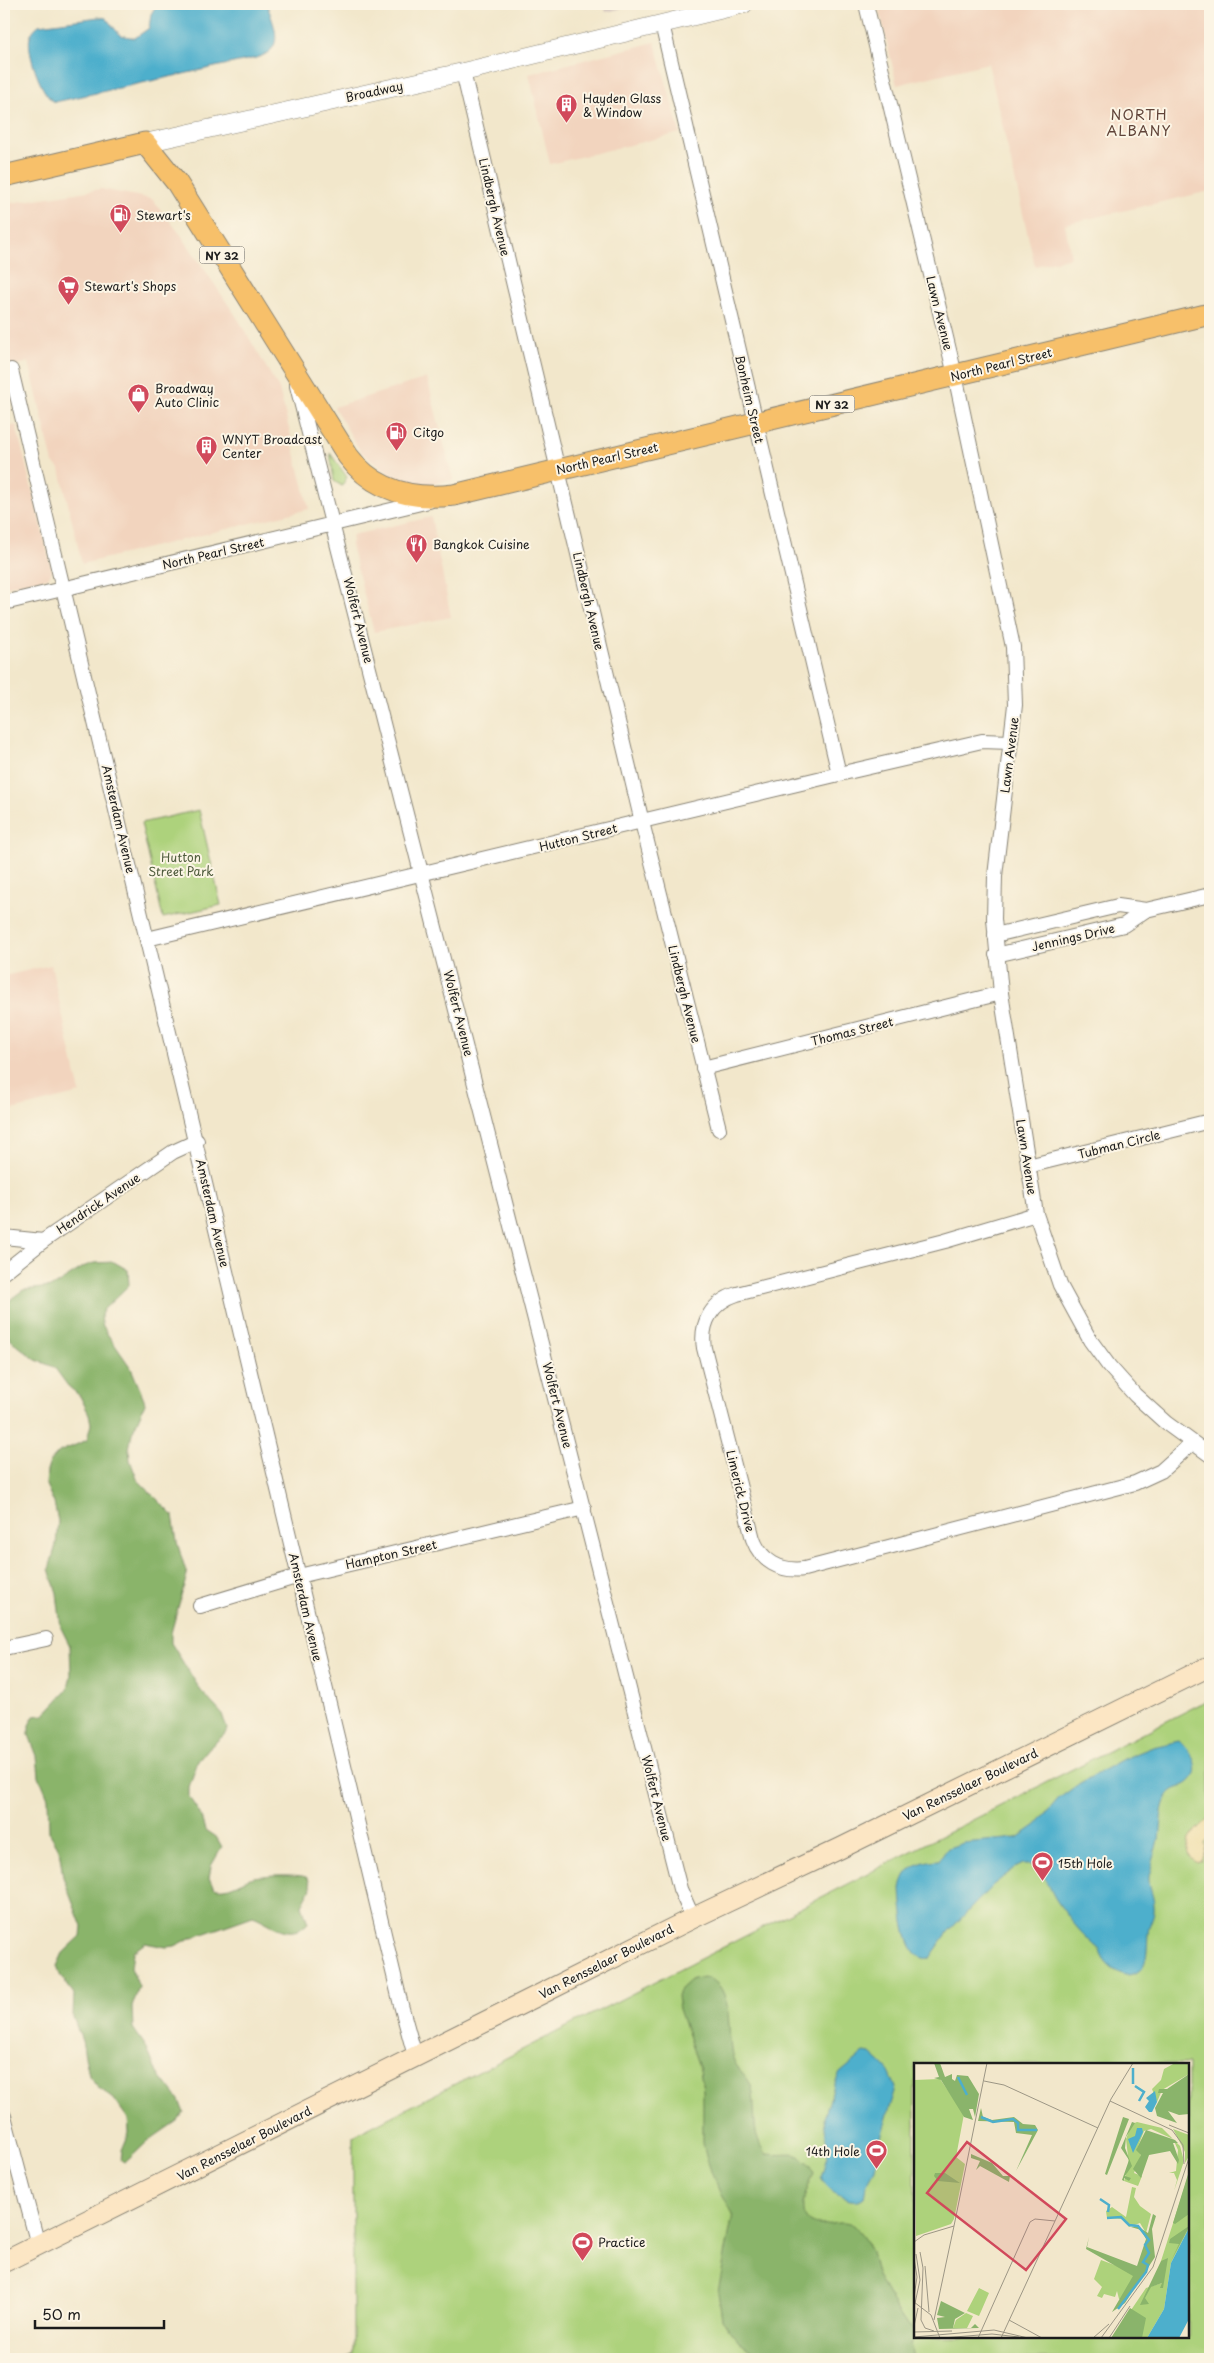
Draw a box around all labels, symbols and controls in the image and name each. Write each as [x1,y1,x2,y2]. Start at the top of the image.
street label: Broadway [343,76,405,106]
place label: Hayden Glass & Window [583,89,662,121]
building icon: Hayden Glass & Window [555,93,579,124]
district label: NORTH ALBANY [1107,104,1171,141]
street label: Lindbergh Avenue [475,156,515,258]
fuel station icon: Stewart's [108,203,132,234]
place label: Stewart's [136,206,191,224]
road number: NY 32 [200,246,244,264]
supermarket icon: Stewart's Shops [56,274,80,305]
street label: Lawn Avenue [922,274,958,353]
place label: Stewart's Shops [84,277,177,295]
street label: North Pearl Street [948,343,1054,385]
street label: Bonheim Street [731,353,769,445]
place label: Broadway Auto Clinic [155,379,219,411]
shop icon: Broadway Auto Clinic [127,383,151,414]
road number: NY 32 [810,396,854,412]
fuel station icon: Citgo [385,420,409,451]
place label: Citgo [413,423,444,441]
place label: WNYT Broadcast Center [222,430,322,462]
building icon: WNYT Broadcast Center [194,434,218,465]
street label: North Pearl Street [554,438,660,478]
restaurant icon: Bangkok Cuisine [405,532,429,563]
street label: North Pearl Street [160,533,266,573]
place label: Bangkok Cuisine [433,535,530,553]
street label: Lindbergh Avenue [569,550,609,652]
street label: Wolfert Avenue [340,575,379,665]
street label: Lawn Avenue [995,716,1023,794]
street label: Amsterdam Avenue [98,763,140,876]
street label: Hutton Street [537,819,619,855]
park label: Hutton Street Park [148,848,214,880]
street label: Jennings Drive [1030,919,1116,955]
street label: Lindbergh Avenue [664,943,706,1045]
street label: Wolfert Avenue [440,968,479,1058]
street label: Thomas Street [809,1012,895,1050]
street label: Lawn Avenue [1012,1118,1042,1197]
street label: Tubman Circle [1076,1125,1162,1163]
street label: Amsterdam Avenue [192,1157,234,1270]
street label: Hendrick Avenue [53,1168,144,1238]
street label: Wolfert Avenue [539,1360,578,1450]
street label: Limerick Drive [722,1448,760,1534]
street label: Hampton Street [343,1535,439,1573]
street label: Amsterdam Avenue [285,1551,327,1664]
street label: Van Rensselaer Boulevard [899,1743,1041,1825]
street label: Wolfert Avenue [638,1753,677,1843]
sports icon: 15th Hole [1030,1851,1054,1882]
place label: 15th Hole [1058,1854,1113,1872]
street label: Van Rensselaer Boulevard [536,1919,677,2003]
inset map [914,2063,1189,2338]
street label: Van Rensselaer Boulevard [174,2101,315,2185]
sports icon: 14th Hole [864,2139,888,2170]
place label: 14th Hole [806,2142,860,2160]
sports icon: Practice [570,2230,594,2261]
place label: Practice [598,2233,645,2251]
scale bar [35,2298,164,2330]
text: 50 m [42,2302,81,2325]

